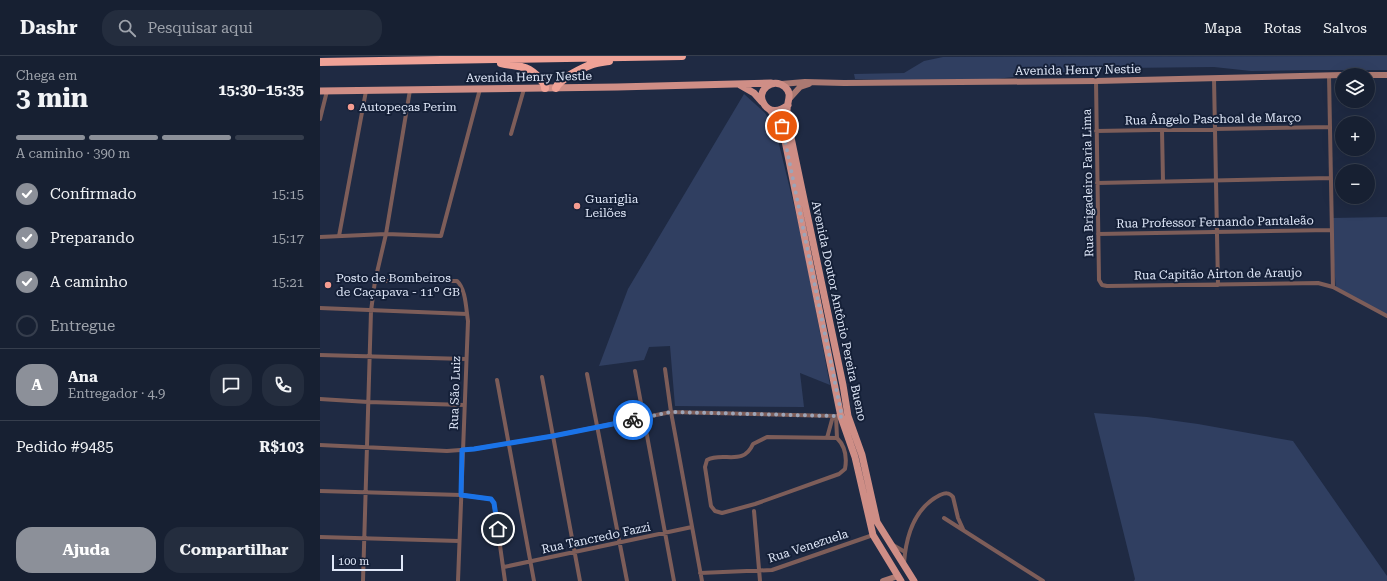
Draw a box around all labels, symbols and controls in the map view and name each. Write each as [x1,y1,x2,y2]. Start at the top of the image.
search box [102,10,382,46]
text: Dashr [20,16,78,39]
icon: search [116,17,138,39]
text: Pesquisar aqui [148,19,253,37]
text: Mapa [1204,20,1242,36]
text: Rotas [1264,20,1301,36]
text: Salvos [1323,20,1367,36]
street label: Avenida Henry Nestie [1015,62,1142,78]
text: Chega em [16,68,77,83]
map controls [1335,68,1375,204]
button: layers [1335,68,1375,108]
street label: Avenida Henry Nestle [466,69,593,85]
text: 15:30–15:35 [218,81,304,99]
text: 3 min [16,83,88,113]
place label: Autopeças Perim [359,100,457,114]
marker: Autopeças Perim [346,102,356,112]
street label: Rua Brigadeiro Faria Lima [1080,108,1096,257]
pin [765,109,799,143]
street label: Rua Ângelo Paschoal de Março [1124,110,1302,128]
icon: bag [771,115,793,137]
button: + [1335,116,1375,156]
text: A caminho · 390 m [16,146,130,161]
button: − [1335,164,1375,204]
icon: check [16,183,38,205]
text: Confirmado [50,185,137,203]
text: 15:15 [272,187,304,202]
place label: Guariglia Leilões [585,192,639,220]
street label: Avenida Doutor Antônio Pereira Bueno [809,200,869,422]
marker: Guariglia Leilões [572,201,582,211]
street label: Rua Professor Fernando Pantaleão [1116,213,1314,231]
icon: check [16,227,38,249]
text: Preparando [50,229,134,247]
text: 15:17 [272,231,304,246]
street label: Rua Capitão Airton de Araujo [1134,266,1302,282]
icon: check [16,271,38,293]
place label: Posto de Bombeiros de Caçapava - 11º GB [336,271,460,299]
text: A caminho [50,273,128,291]
text: 15:21 [272,275,304,290]
marker: Posto de Bombeiros de Caçapava - 11º GB [323,280,333,290]
text: Entregue [50,317,115,335]
street label: Rua São Luiz [447,356,463,430]
button: chat [210,364,252,406]
button: phone [262,364,304,406]
text: Ana [68,368,98,386]
text: A [32,376,42,394]
text: Entregador · 4.9 [68,386,165,401]
courier [613,400,653,440]
icon: bike [622,409,644,431]
text: Pedido #9485 [16,438,114,456]
text: R$103 [259,438,304,456]
pin [481,512,515,546]
icon: home [487,518,509,540]
street label: Rua Tancredo Fazzi [540,520,652,556]
street label: Rua Venezuela [766,526,850,566]
button: Ajuda [16,527,156,573]
button: Compartilhar [164,527,304,573]
scale bar [332,553,403,572]
text: 100 m [338,555,369,568]

